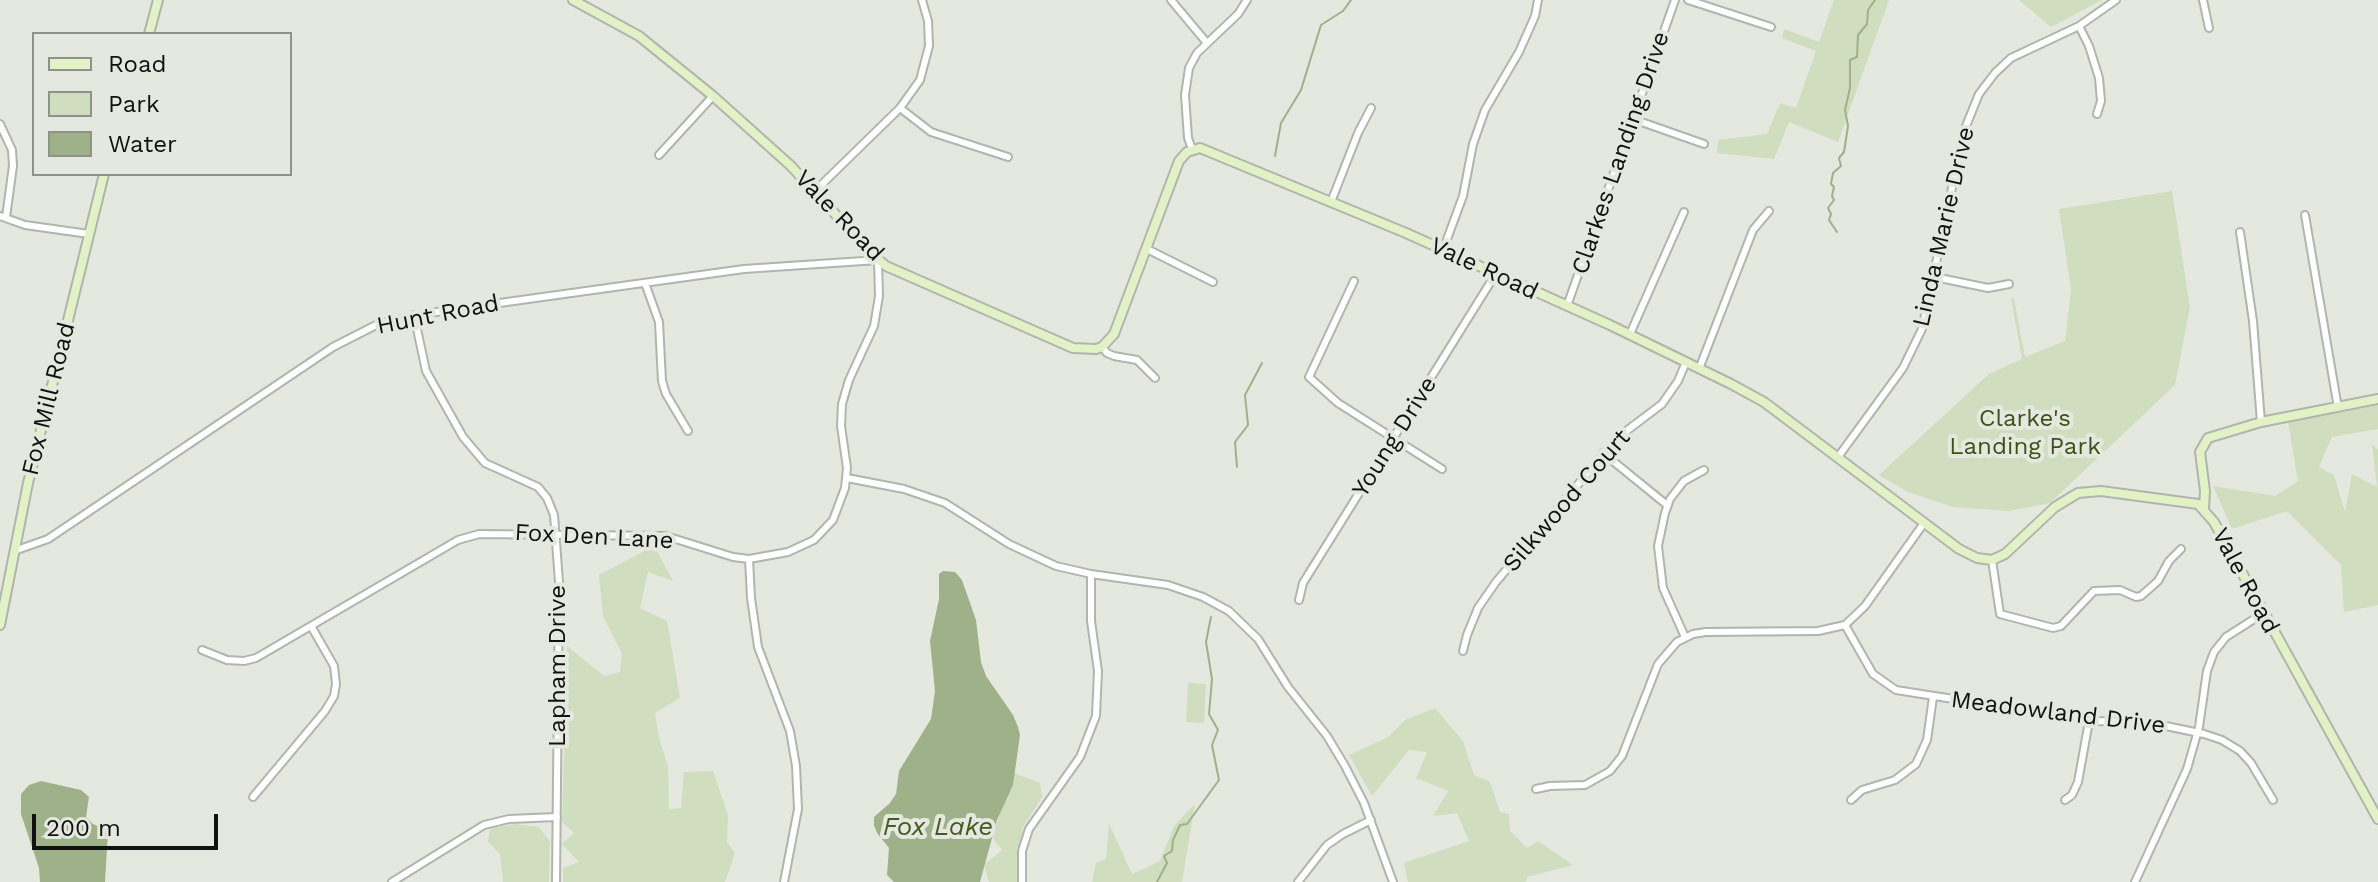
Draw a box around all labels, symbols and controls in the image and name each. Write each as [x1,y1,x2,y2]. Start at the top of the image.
street label: Clarkes Landing Drive [1566,28,1676,278]
legend [32,32,292,176]
text: Road [108,50,167,78]
text: Park [108,90,160,118]
street label: Linda Marie Drive [1907,124,1981,330]
text: Water [108,130,177,158]
street label: Vale Road [788,164,890,268]
street label: Vale Road [1426,232,1542,306]
street label: Hunt Road [375,289,501,341]
street label: Fox Mill Road [16,320,82,478]
street label: Young Drive [1347,371,1443,503]
park label: Clarke's Landing Park [1949,405,2101,461]
street label: Silkwood Court [1497,424,1637,578]
street label: Fox Den Lane [514,518,674,556]
street label: Vale Road [2205,523,2285,639]
street label: Lapham Drive [544,585,572,747]
street label: Meadowland Drive [1949,686,2167,740]
scale bar [36,798,222,848]
water label: Fox Lake [883,811,993,843]
text: 200 m [46,814,121,842]

